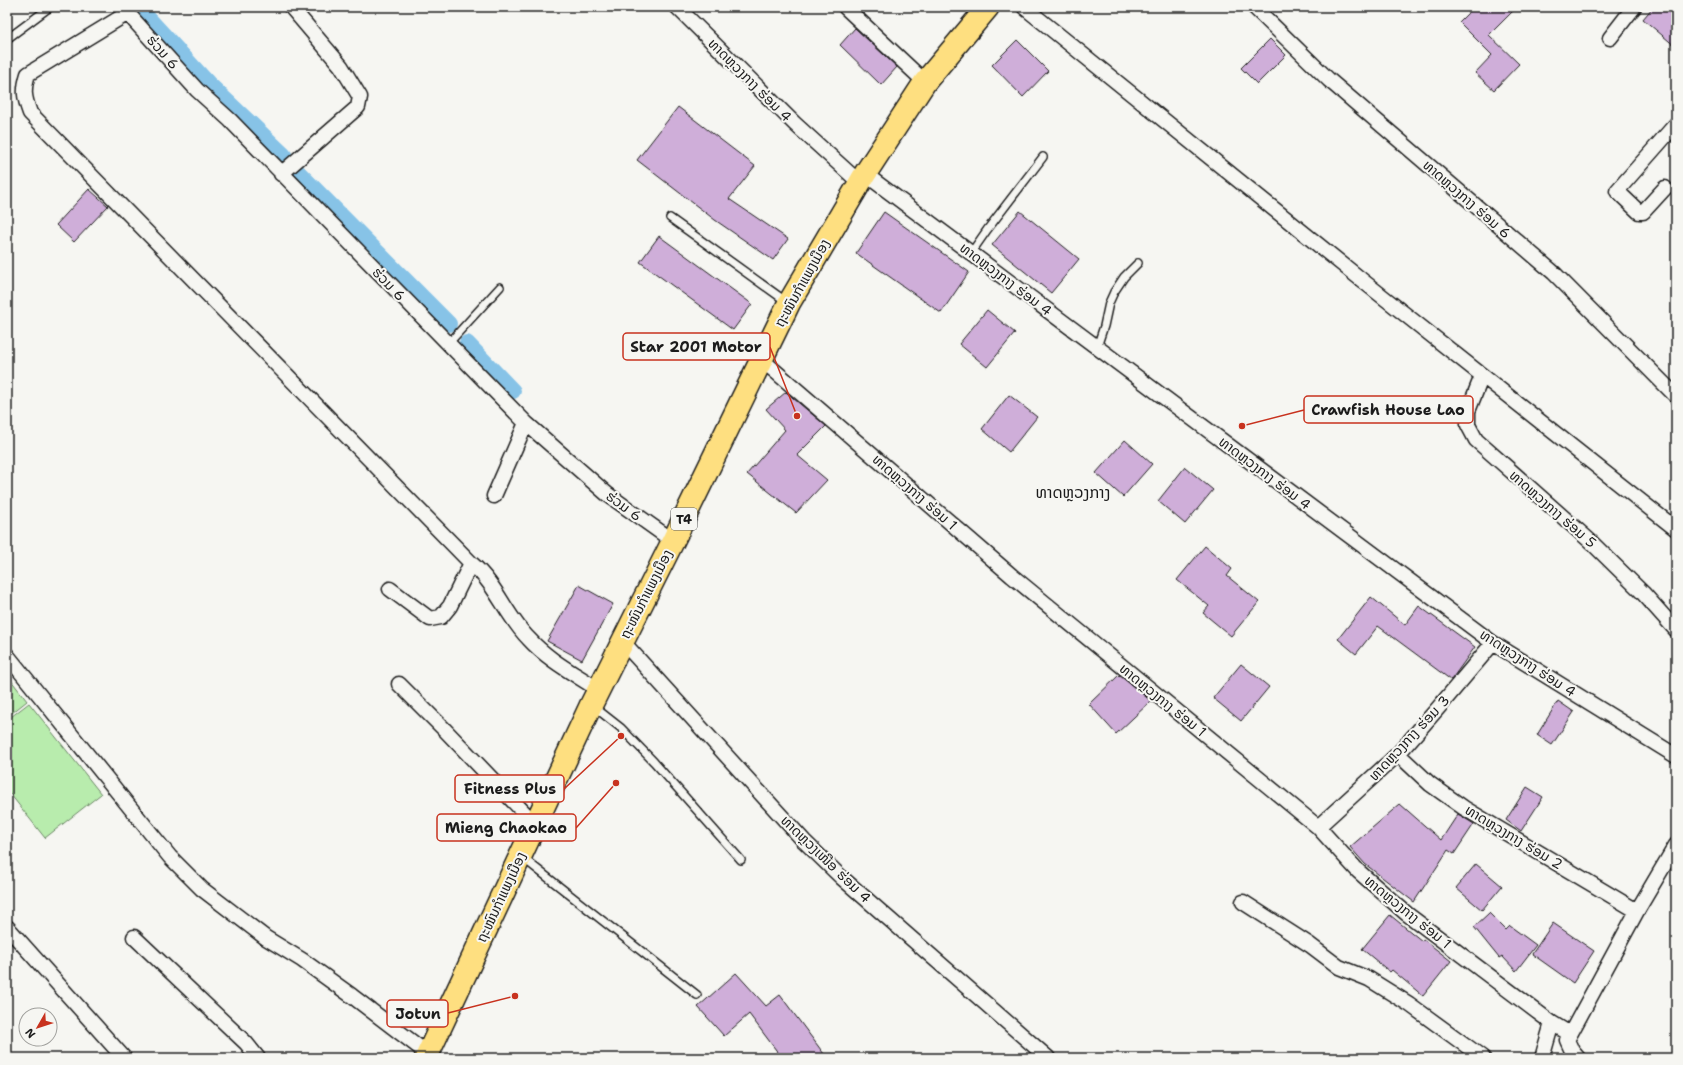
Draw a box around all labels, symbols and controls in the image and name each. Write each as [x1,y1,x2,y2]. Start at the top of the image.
street label: ຮ່ວມ 6 [143,31,183,73]
street label: ທາດຫຼວງກາງ ຮ່ອມ 4 [705,35,796,126]
street label: ທາດຫຼວງກາງ ຮ່ອມ 6 [1419,156,1515,242]
street label: ຖະໜົນກຳແພງເມືອງ [770,236,834,330]
street label: ທາດຫຼວງກາງ ຮ່ອມ 4 [956,239,1056,320]
street label: ຮ່ວມ 6 [369,263,409,305]
callout: Star 2001 Motor [623,333,770,360]
text: Star 2001 Motor [630,337,762,357]
callout: Crawfish House Lao [1304,396,1473,423]
text: Crawfish House Lao [1311,400,1465,420]
street label: ທາດຫຼວງກາງ ຮ່ອມ 4 [1215,433,1315,514]
street label: ທາດຫຼວງກາງ ຮ່ອມ 1 [869,450,961,534]
street label: ທາດຫຼວງກາງ ຮ່ອມ 5 [1506,466,1600,552]
district label: ທາດຫຼວງກາງ [1036,482,1110,503]
street label: ຮ່ວມ 6 [603,487,645,525]
road number: T4 [671,508,697,530]
street label: ຖະໜົນກຳແພງເມືອງ [616,546,676,642]
street label: ທາດຫຼວງກາງ ຮ່ອມ 4 [1477,625,1579,701]
street label: ທາດຫຼວງກາງ ຮ່ອມ 1 [1116,659,1210,741]
street label: ທາດຫຼວງກາງ ຮ່ອມ 3 [1365,691,1453,785]
callout: Fitness Plus [455,775,564,802]
text: Fitness Plus [464,779,556,799]
street label: ທາດຫຼວງກາງ ຮ່ອມ 2 [1462,801,1566,873]
street label: ທາດຫຼວງເໜືອ ຮ່ອມ 4 [777,811,875,907]
callout: Mieng Chaokao [437,814,576,841]
text: Mieng Chaokao [445,818,567,838]
street label: ຖະໜົນກຳແພງເມືອງ [472,849,530,945]
street label: ທາດຫຼວງກາງ ຮ່ອມ 1 [1361,871,1455,953]
callout: Jotun [387,1000,448,1027]
text: Jotun [395,1004,441,1024]
north arrow [18,1007,58,1047]
text: N [22,1025,39,1041]

